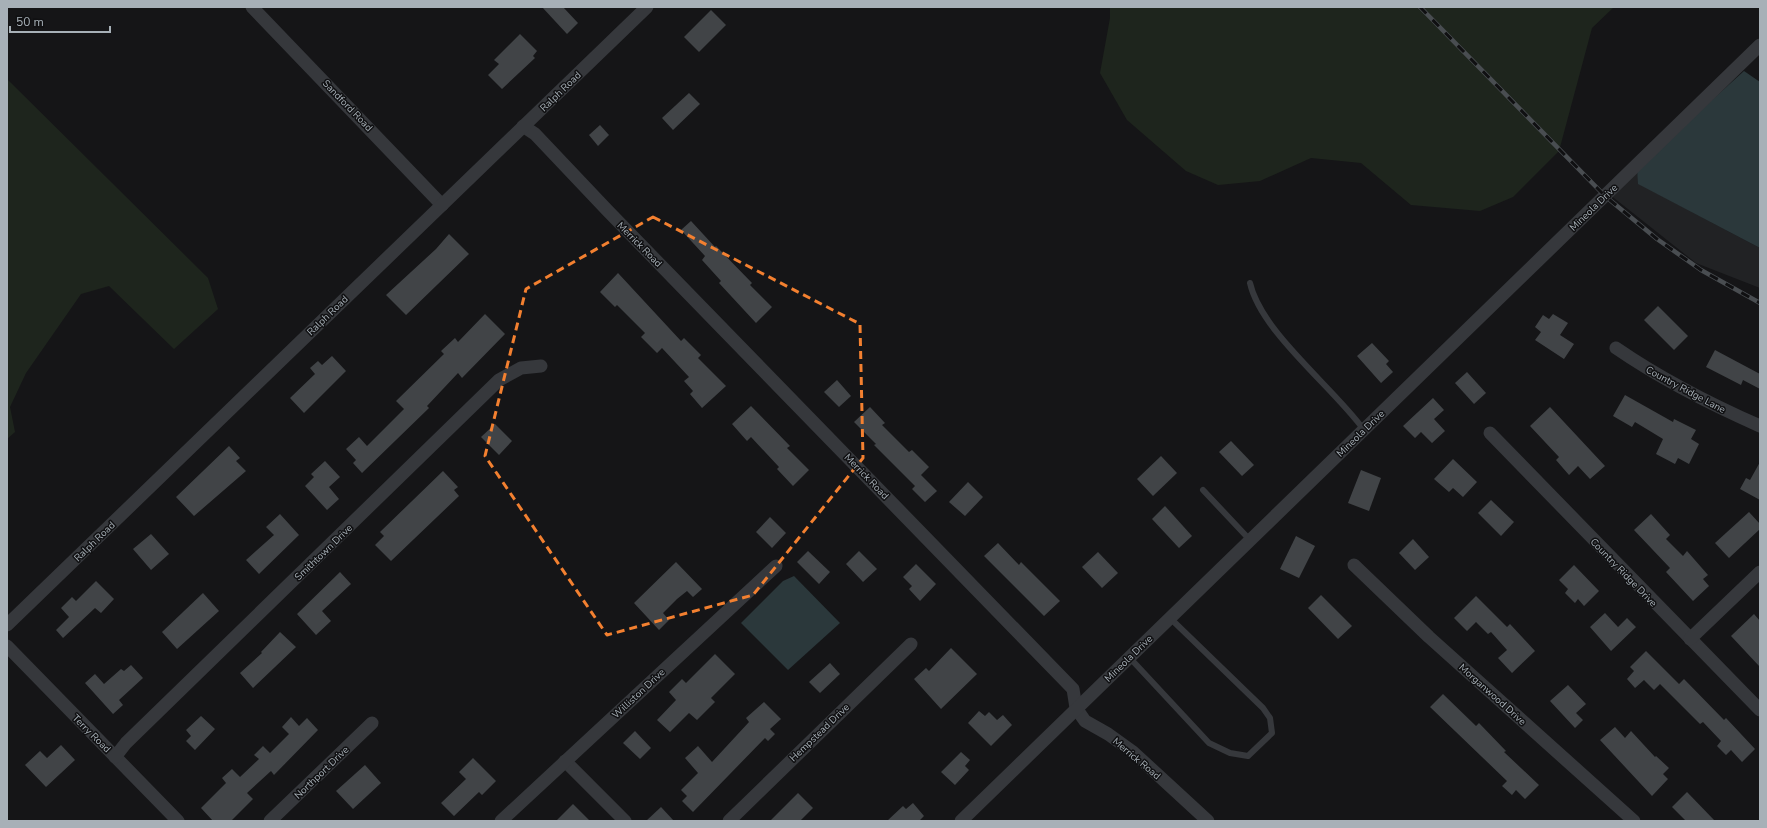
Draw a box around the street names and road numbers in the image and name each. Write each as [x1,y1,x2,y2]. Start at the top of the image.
street label: Ralph Road [537,68,584,115]
street label: Sandford Road [319,77,376,135]
street label: Mineola Drive [1567,181,1621,234]
street label: Merrick Road [614,219,665,271]
street label: Ralph Road [304,292,351,339]
street label: Country Ridge Lane [1643,363,1728,417]
street label: Mineola Drive [1334,407,1388,460]
street label: Merrick Road [841,451,892,503]
street label: Ralph Road [71,518,118,565]
street label: Smithtown Drive [292,521,356,584]
street label: Country Ridge Drive [1587,535,1660,610]
street label: Mineola Drive [1102,632,1156,685]
street label: Morganwood Drive [1456,661,1529,729]
street label: Williston Drive [609,666,668,722]
street label: Hempstead Drive [787,700,853,765]
street label: Terry Road [69,711,114,756]
street label: Merrick Road [1109,734,1164,783]
street label: Northport Drive [291,743,352,802]

